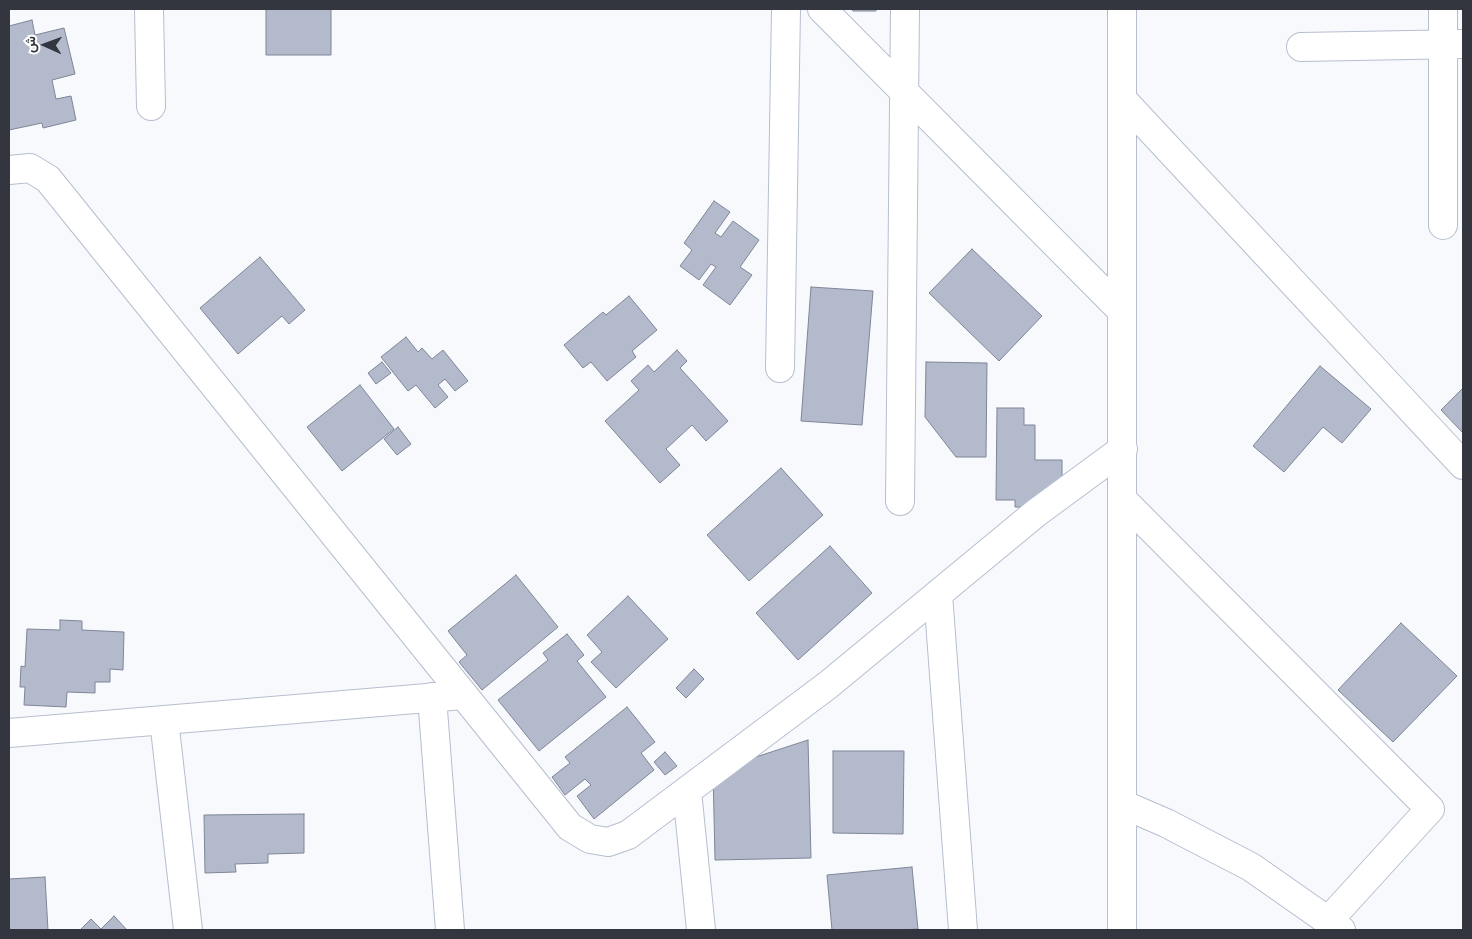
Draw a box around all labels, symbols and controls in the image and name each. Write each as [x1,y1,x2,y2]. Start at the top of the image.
north arrow [20,20,70,70]
text: ش [22,36,38,53]

